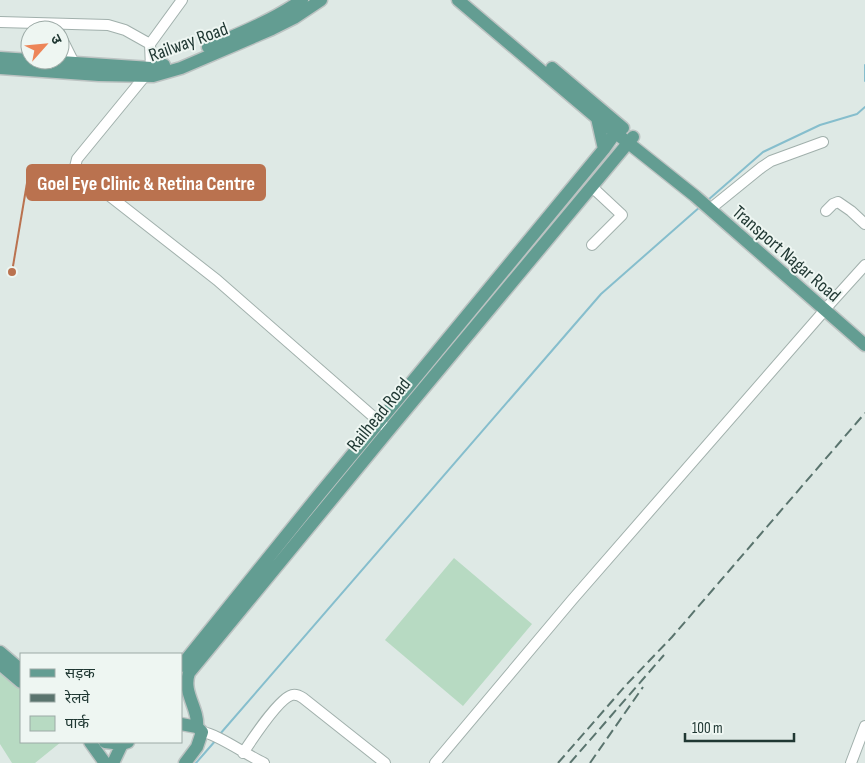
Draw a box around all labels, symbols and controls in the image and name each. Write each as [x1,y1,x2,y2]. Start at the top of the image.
street label: Railway Road [146,17,231,67]
north arrow [20,20,70,70]
text: उ [47,32,66,48]
callout: Goel Eye Clinic & Retina Centre [27,165,265,200]
text: Goel Eye Clinic & Retina Centre [37,172,255,196]
street label: Transport Nagar Road [727,201,845,307]
street label: Railhead Road [342,373,416,457]
legend [20,653,182,743]
text: सड़क [65,664,95,683]
text: रेलवे [64,689,90,708]
scale bar [685,710,794,742]
text: पार्क [65,714,89,733]
text: 100 m [692,719,723,738]

